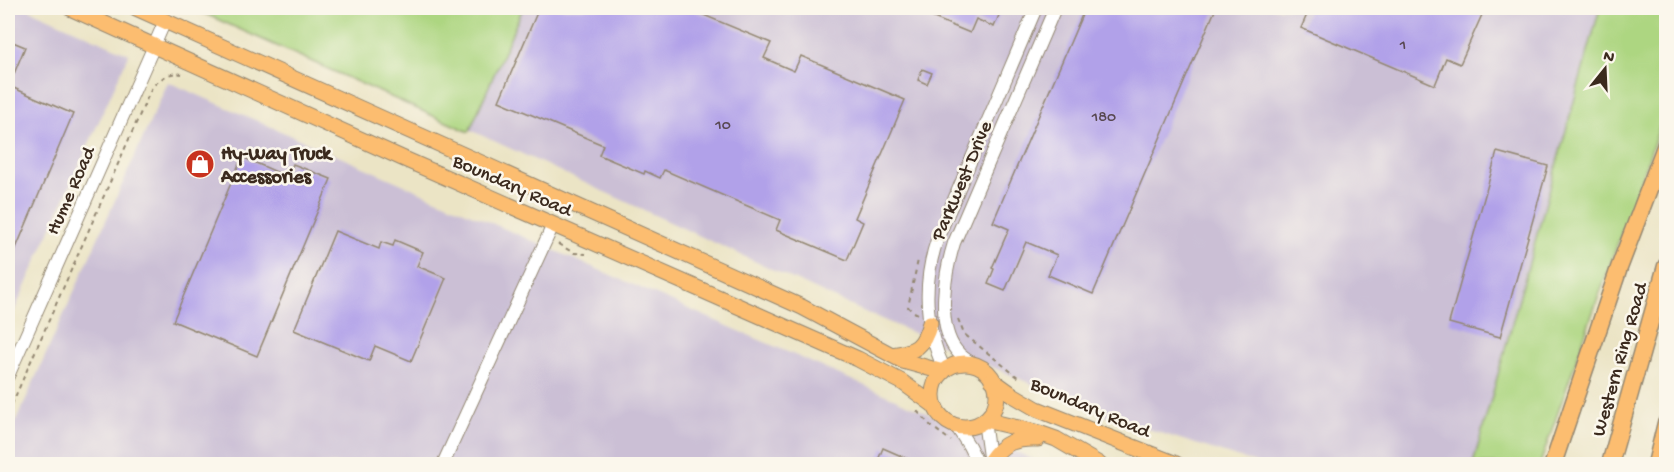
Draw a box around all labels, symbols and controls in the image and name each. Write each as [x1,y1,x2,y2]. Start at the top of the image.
house number: 1 [1399,37,1406,56]
north arrow [1575,39,1635,99]
text: N [1601,47,1617,69]
house number: 180 [1091,109,1116,128]
house number: 10 [714,117,731,136]
street label: Parkwest Drive [927,117,999,246]
street label: Hume Road [43,142,103,239]
place label: Hy-Way Truck Accessories [220,144,333,190]
shop icon: Hy-Way Truck Accessories [184,148,216,180]
street label: Boundary Road [448,150,577,225]
street label: Western Ring Road [1588,278,1655,439]
street label: Boundary Road [1025,373,1155,446]

